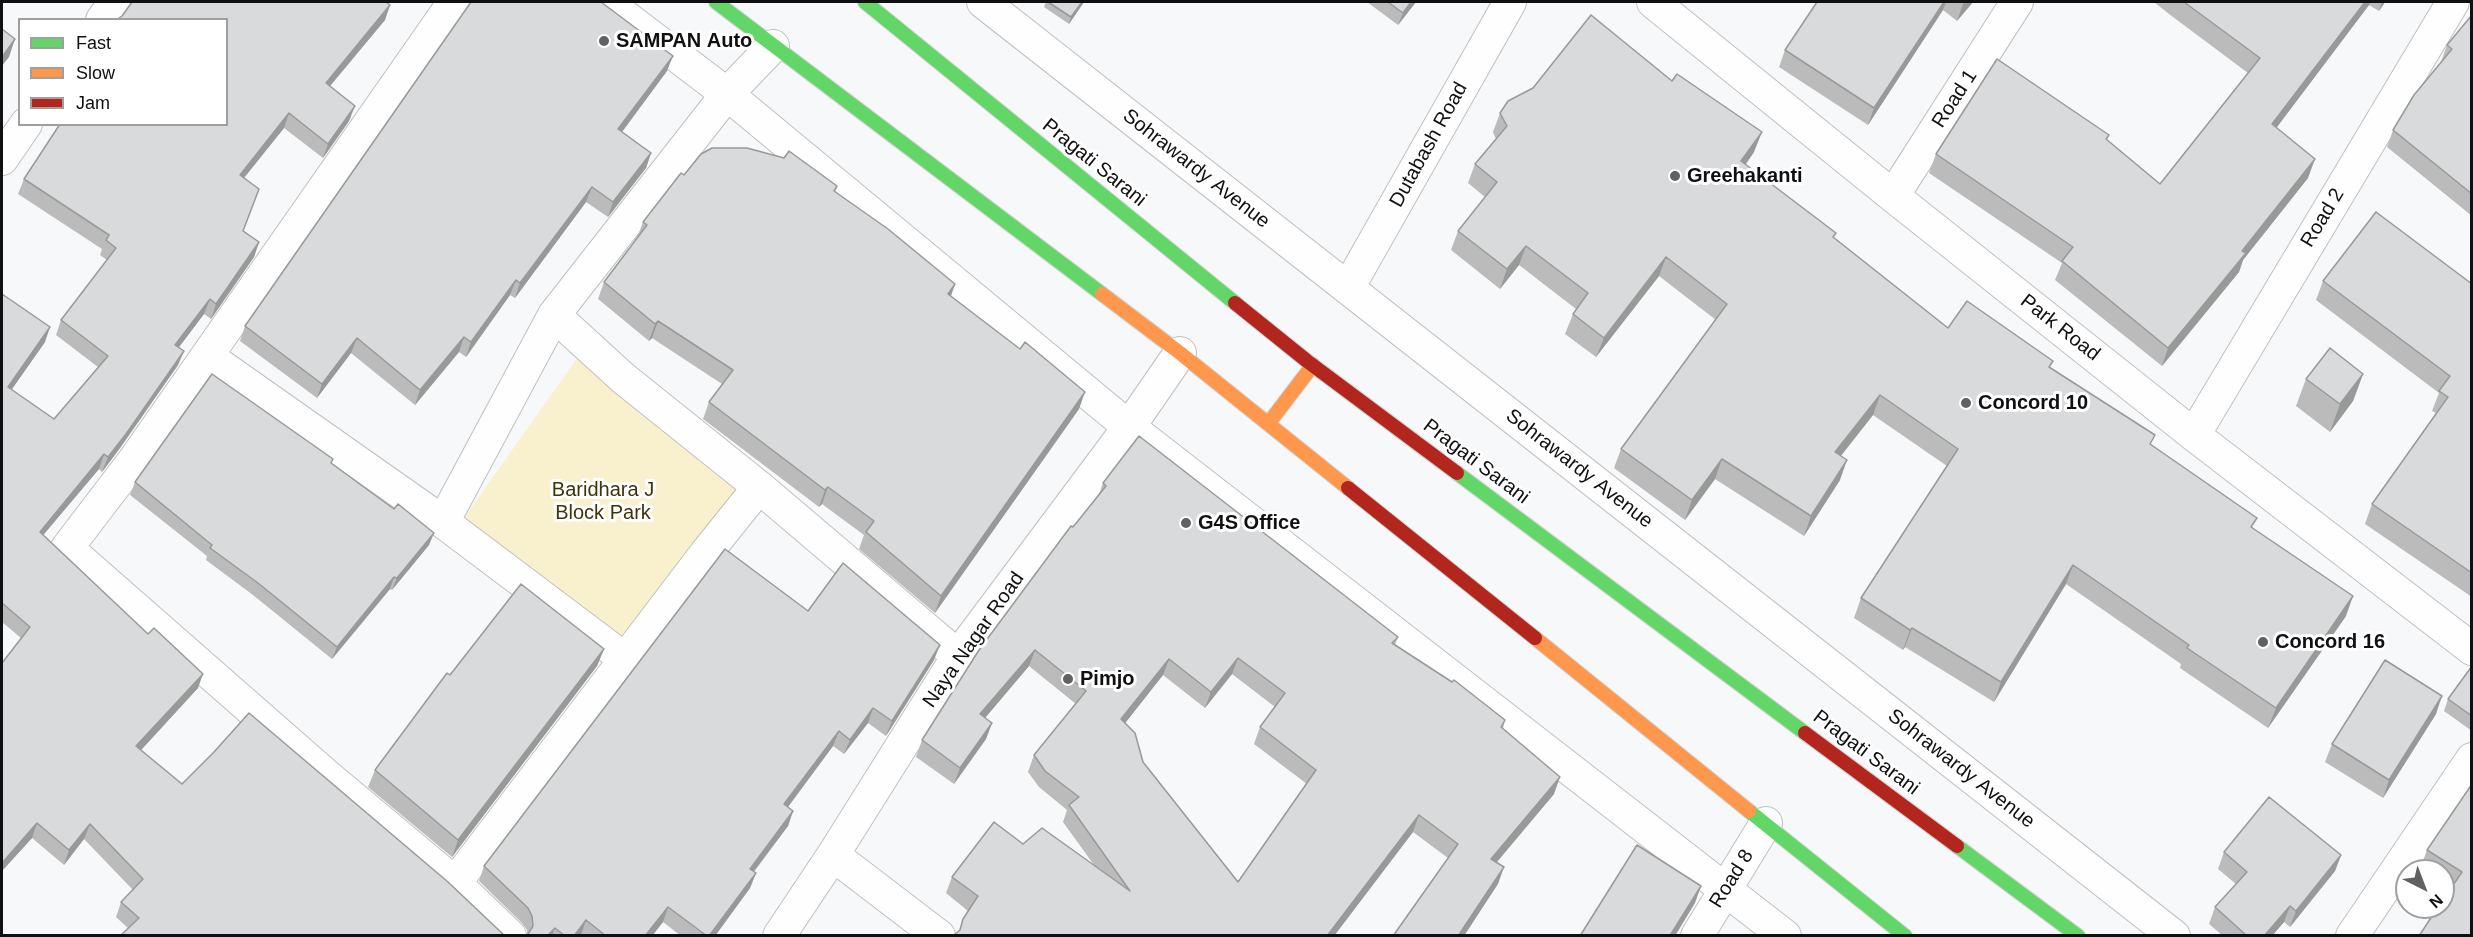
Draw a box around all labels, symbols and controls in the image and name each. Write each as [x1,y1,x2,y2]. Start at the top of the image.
legend [18,18,228,126]
place label: SAMPAN Auto [616,29,752,53]
text: Fast [76,33,111,53]
marker: SAMPAN Auto [597,34,611,48]
text: Slow [76,63,115,83]
street label: Road 1 [1927,65,1983,133]
street label: Dutabash Road [1385,78,1473,212]
text: Jam [76,93,110,113]
street label: Sohrawardy Avenue [1118,104,1274,234]
street label: Pragati Sarani [1037,114,1151,212]
place label: Greehakanti [1687,164,1803,188]
marker: Greehakanti [1668,169,1682,183]
street label: Road 2 [2296,184,2350,252]
street label: Park Road [2015,289,2105,367]
place label: Concord 10 [1978,391,2088,415]
marker: Concord 10 [1959,396,1973,410]
street label: Sohrawardy Avenue [1501,404,1657,534]
street label: Pragati Sarani [1418,414,1534,510]
park label: Baridhara J Block Park [552,478,654,525]
place label: G4S Office [1198,511,1300,535]
marker: G4S Office [1179,516,1193,530]
street label: Naya Nagar Road [918,568,1030,712]
place label: Concord 16 [2275,630,2385,654]
marker: Concord 16 [2256,635,2270,649]
place label: Pimjo [1080,667,1134,691]
marker: Pimjo [1061,672,1075,686]
street label: Sohrawardy Avenue [1883,704,2039,834]
street label: Pragati Sarani [1808,705,1924,801]
street label: Road 8 [1705,845,1759,913]
north arrow [2395,859,2455,919]
text: N [2426,891,2446,911]

